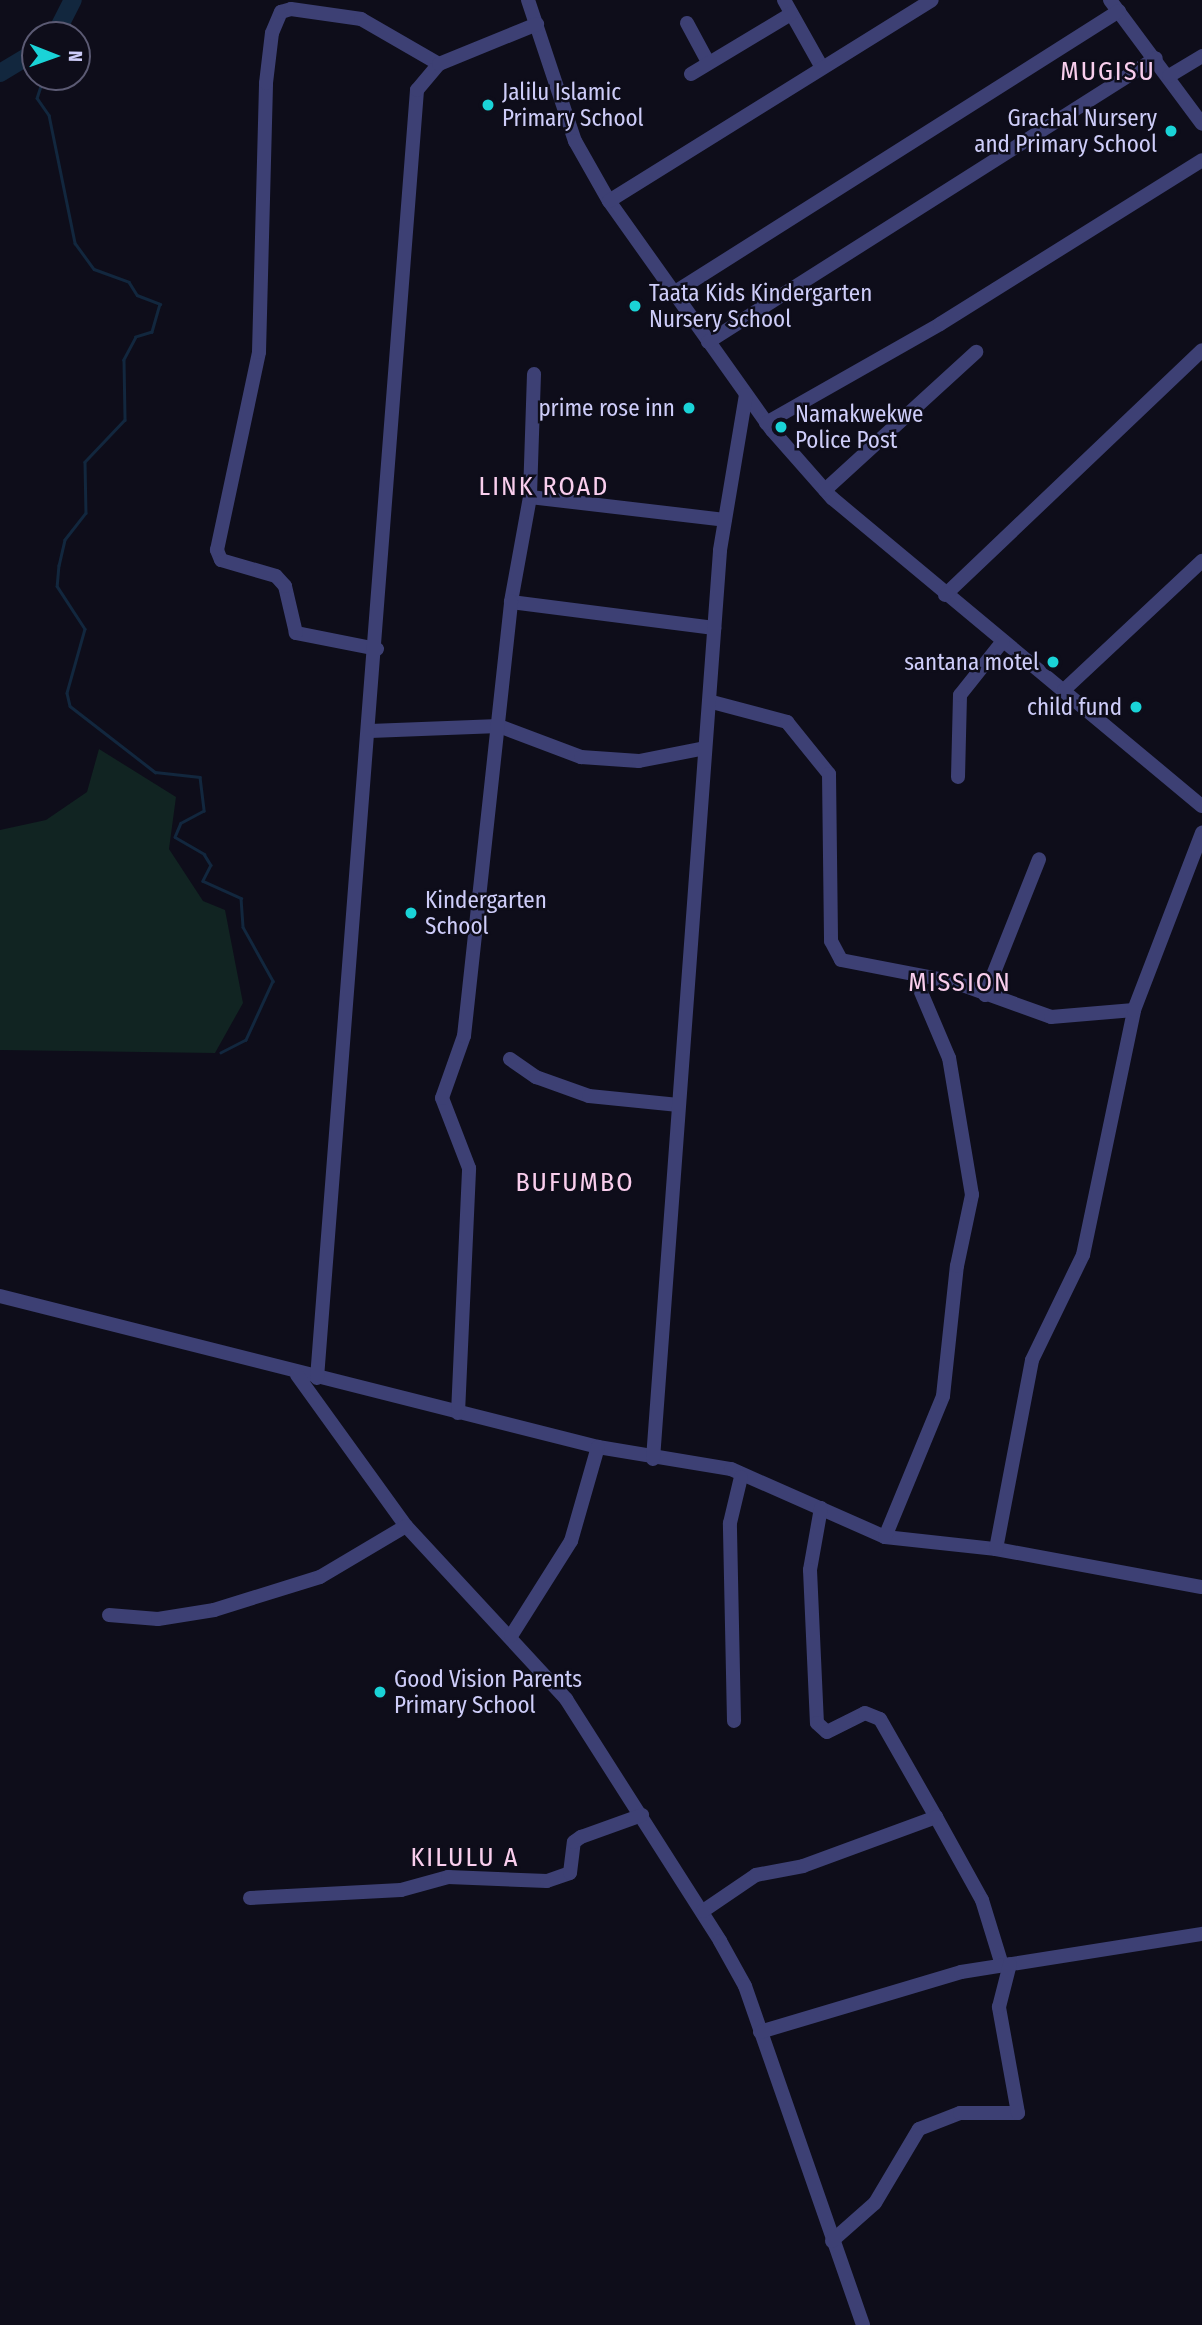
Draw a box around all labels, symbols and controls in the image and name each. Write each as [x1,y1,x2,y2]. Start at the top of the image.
north arrow [21,21,91,91]
text: N [64,50,87,62]
district label: MUGISU [1061,56,1155,88]
place label: Jalilu Islamic Primary School [502,78,644,132]
marker: Jalilu Islamic Primary School [480,97,496,113]
place label: Grachal Nursery and Primary School [974,104,1157,158]
marker: Grachal Nursery and Primary School [1163,123,1179,139]
place label: Taata Kids Kindergarten Nursery School [649,279,872,333]
marker: Taata Kids Kindergarten Nursery School [627,298,643,314]
place label: prime rose inn [538,394,675,422]
marker: prime rose inn [681,400,697,416]
place label: Namakwekwe Police Post [795,400,923,454]
marker: Namakwekwe Police Post [773,419,789,435]
district label: LINK ROAD [480,471,608,503]
place label: santana motel [904,648,1039,676]
marker: santana motel [1045,654,1061,670]
place label: child fund [1027,693,1122,721]
marker: child fund [1128,699,1144,715]
place label: Kindergarten School [425,886,547,940]
marker: Kindergarten School [403,905,419,921]
district label: MISSION [909,967,1011,999]
district label: BUFUMBO [516,1167,634,1199]
place label: Good Vision Parents Primary School [394,1665,582,1719]
marker: Good Vision Parents Primary School [372,1684,388,1700]
district label: KILULU A [412,1842,518,1874]

